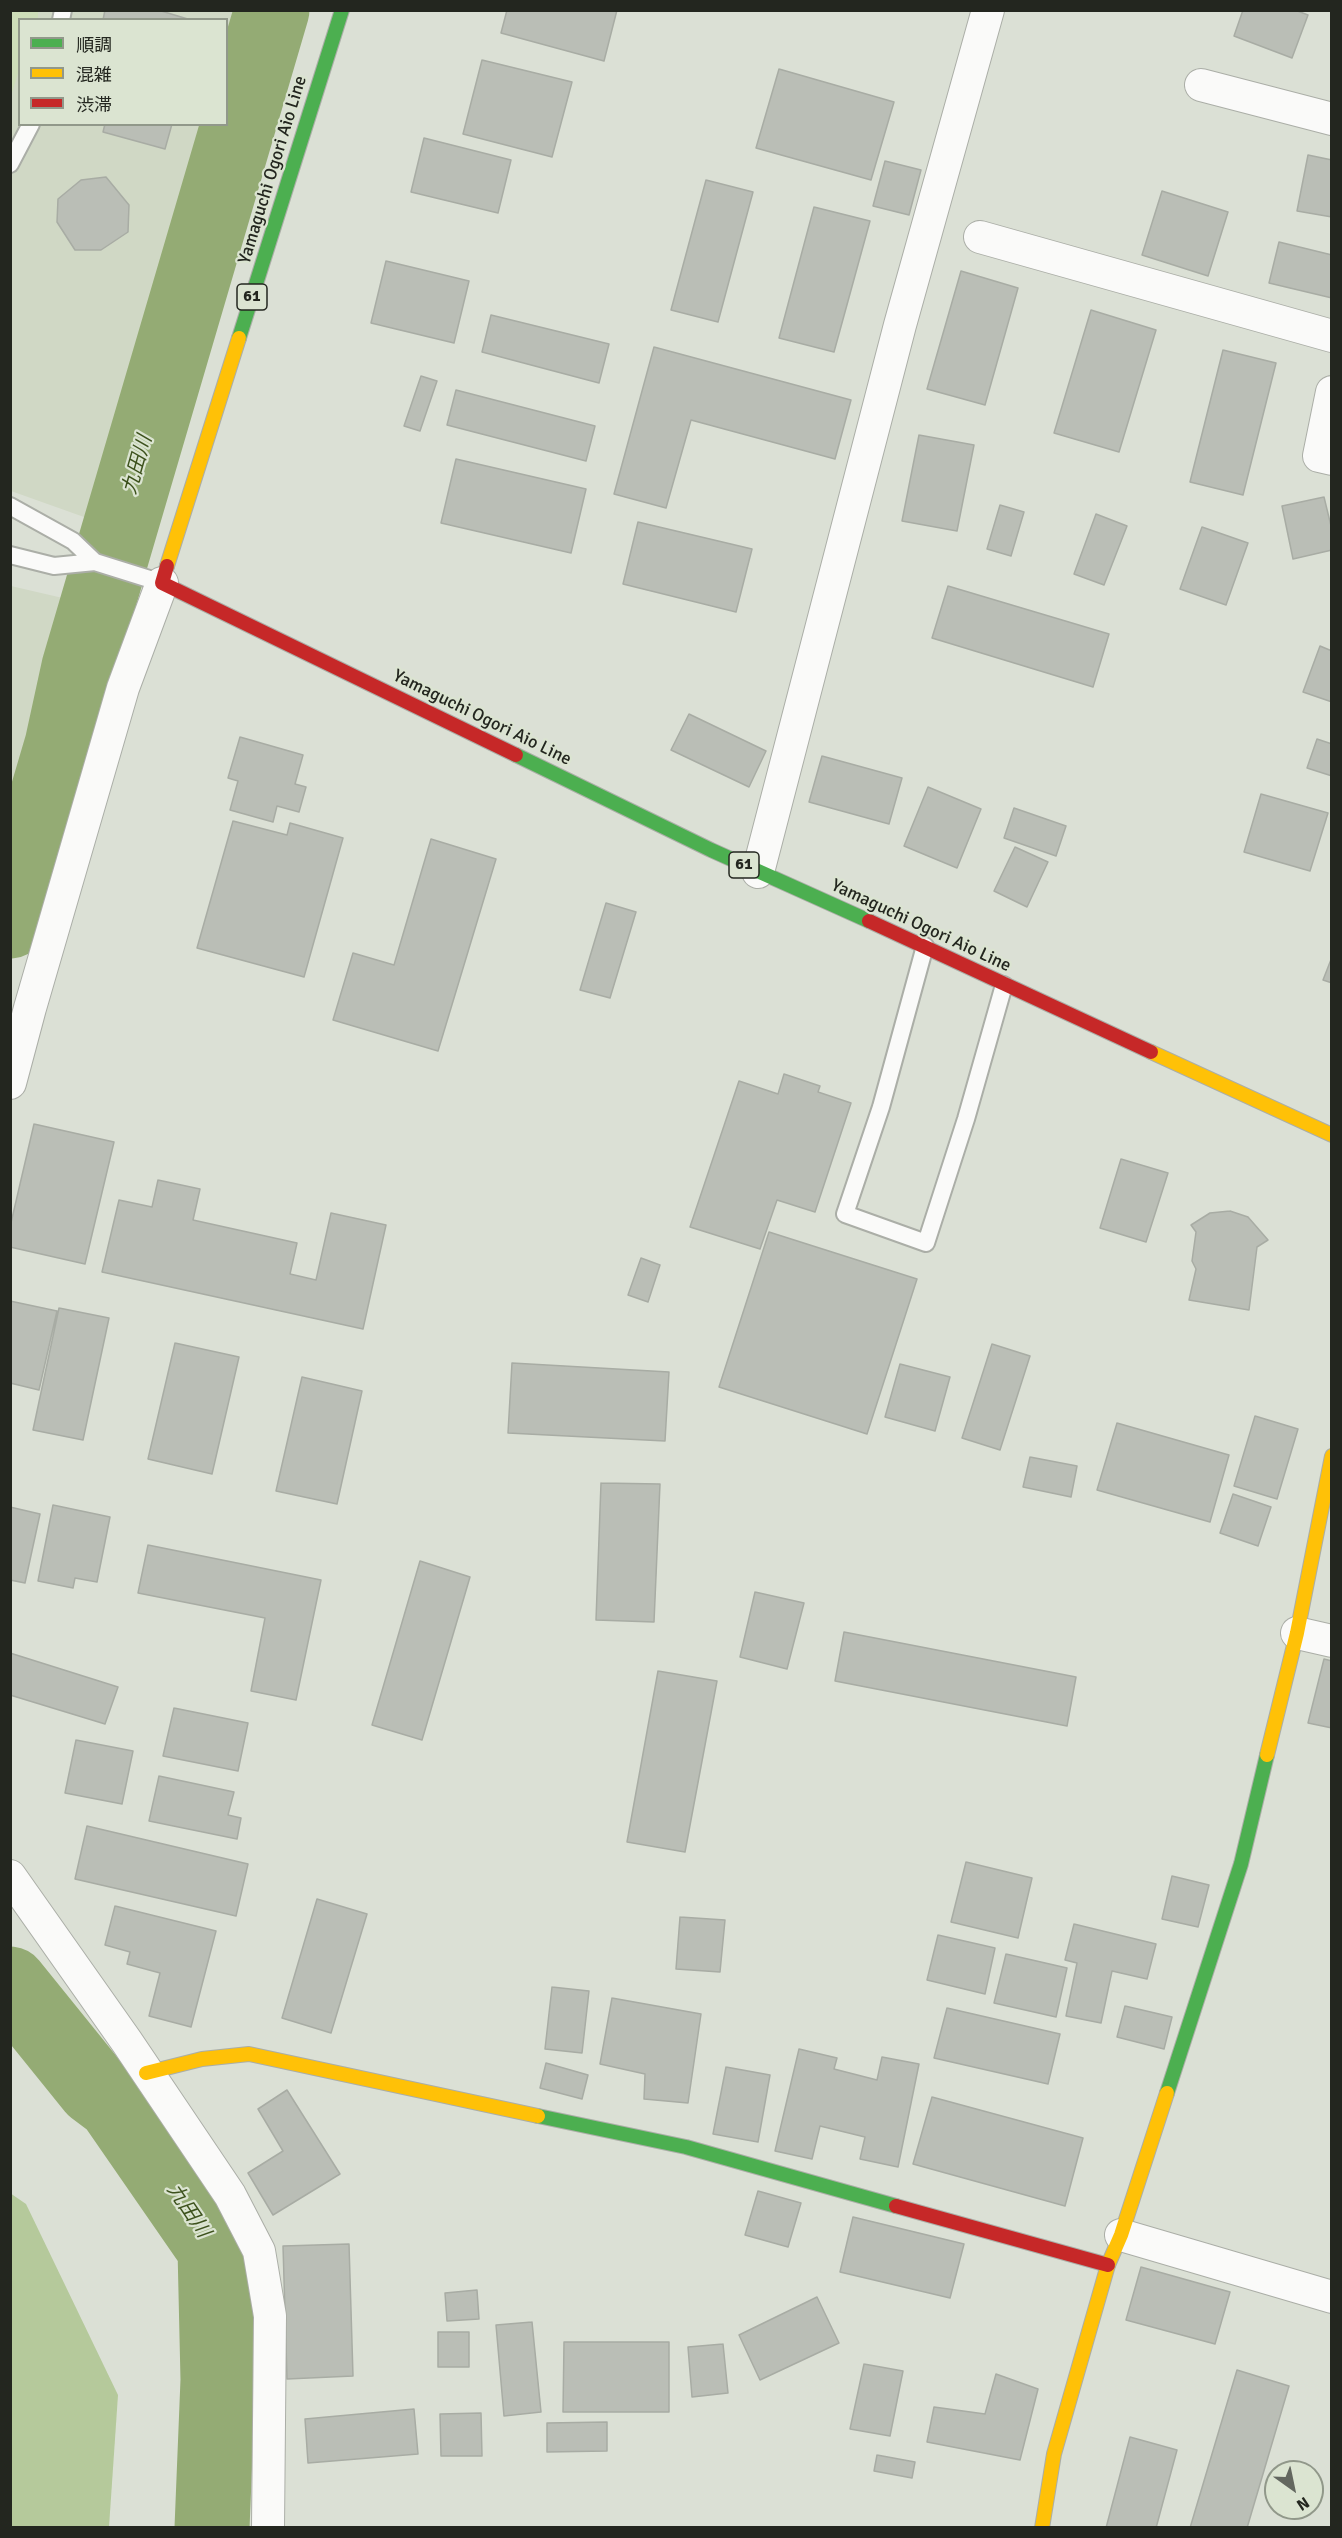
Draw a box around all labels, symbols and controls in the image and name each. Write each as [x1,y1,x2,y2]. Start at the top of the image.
legend [18,18,228,126]
text: 順調 [76,34,112,56]
text: 混雑 [76,64,112,86]
street label: Yamaguchi Ogori Aio Line [234,73,312,267]
text: 渋滞 [76,94,112,116]
road number: 61 [237,284,267,310]
water label: 九田川 [118,433,158,497]
street label: Yamaguchi Ogori Aio Line [389,665,575,771]
road number: 61 [729,852,759,878]
street label: Yamaguchi Ogori Aio Line [828,875,1014,977]
water label: 九田川 [161,2179,215,2243]
north arrow [1264,2460,1324,2520]
text: N [1293,2492,1313,2515]

